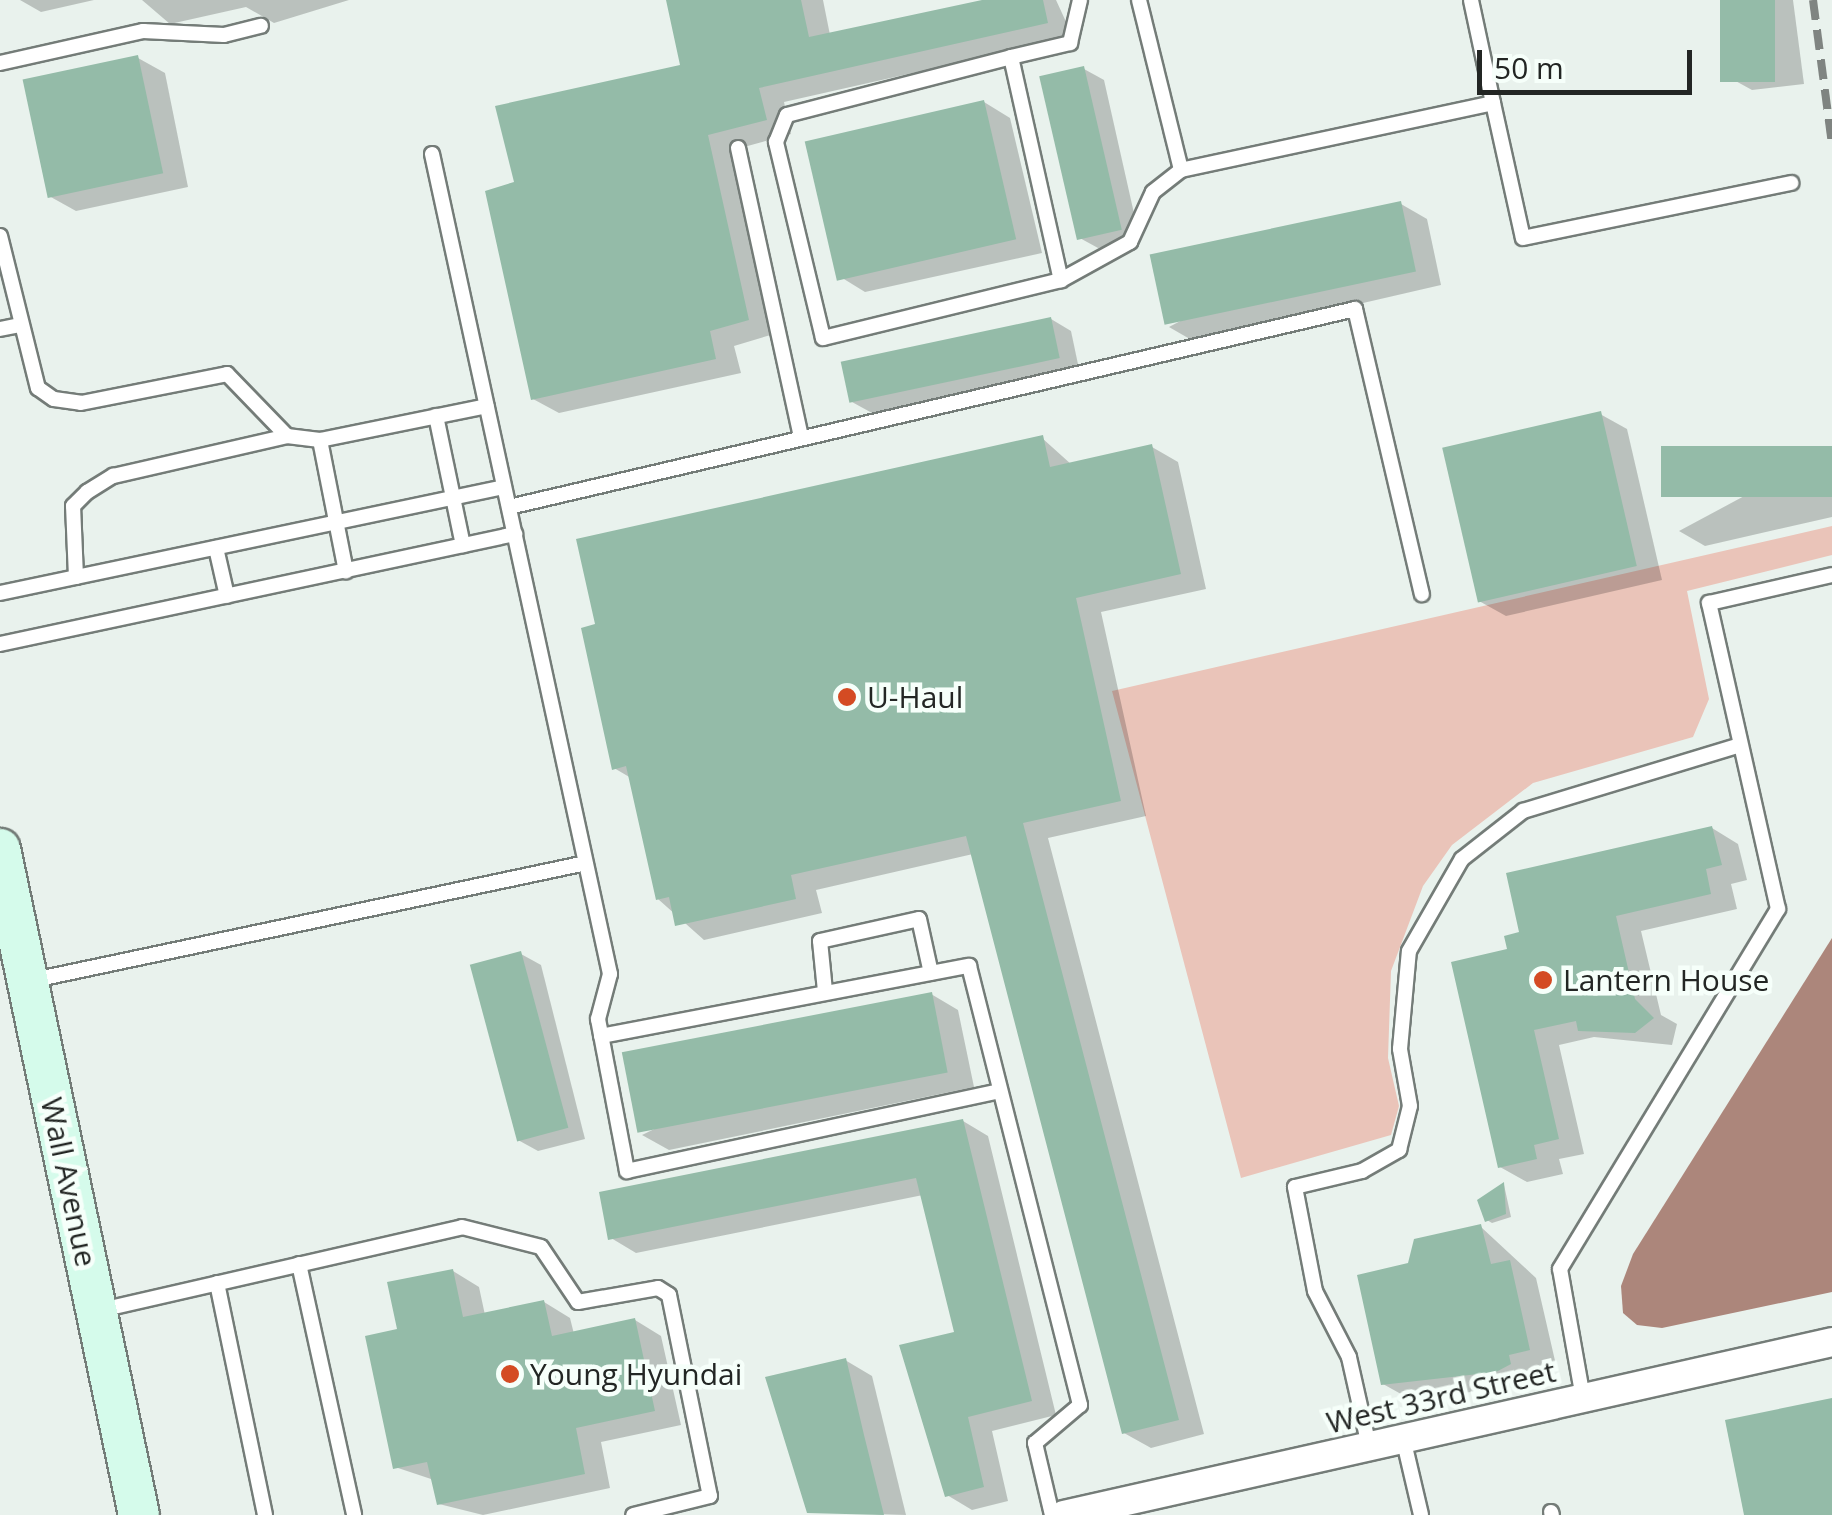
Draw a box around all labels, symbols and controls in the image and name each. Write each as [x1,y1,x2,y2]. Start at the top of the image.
scale bar [1482,30,1697,92]
text: 50 m [1494,47,1564,88]
place label: U-Haul [867,679,963,715]
marker: U-Haul [836,686,858,708]
place label: Lantern House [1563,962,1769,998]
marker: Lantern House [1532,969,1554,991]
street label: Wall Avenue [34,1094,104,1270]
street label: West 33rd Street [1323,1353,1559,1441]
place label: Young Hyundai [530,1356,742,1392]
marker: Young Hyundai [499,1363,521,1385]

